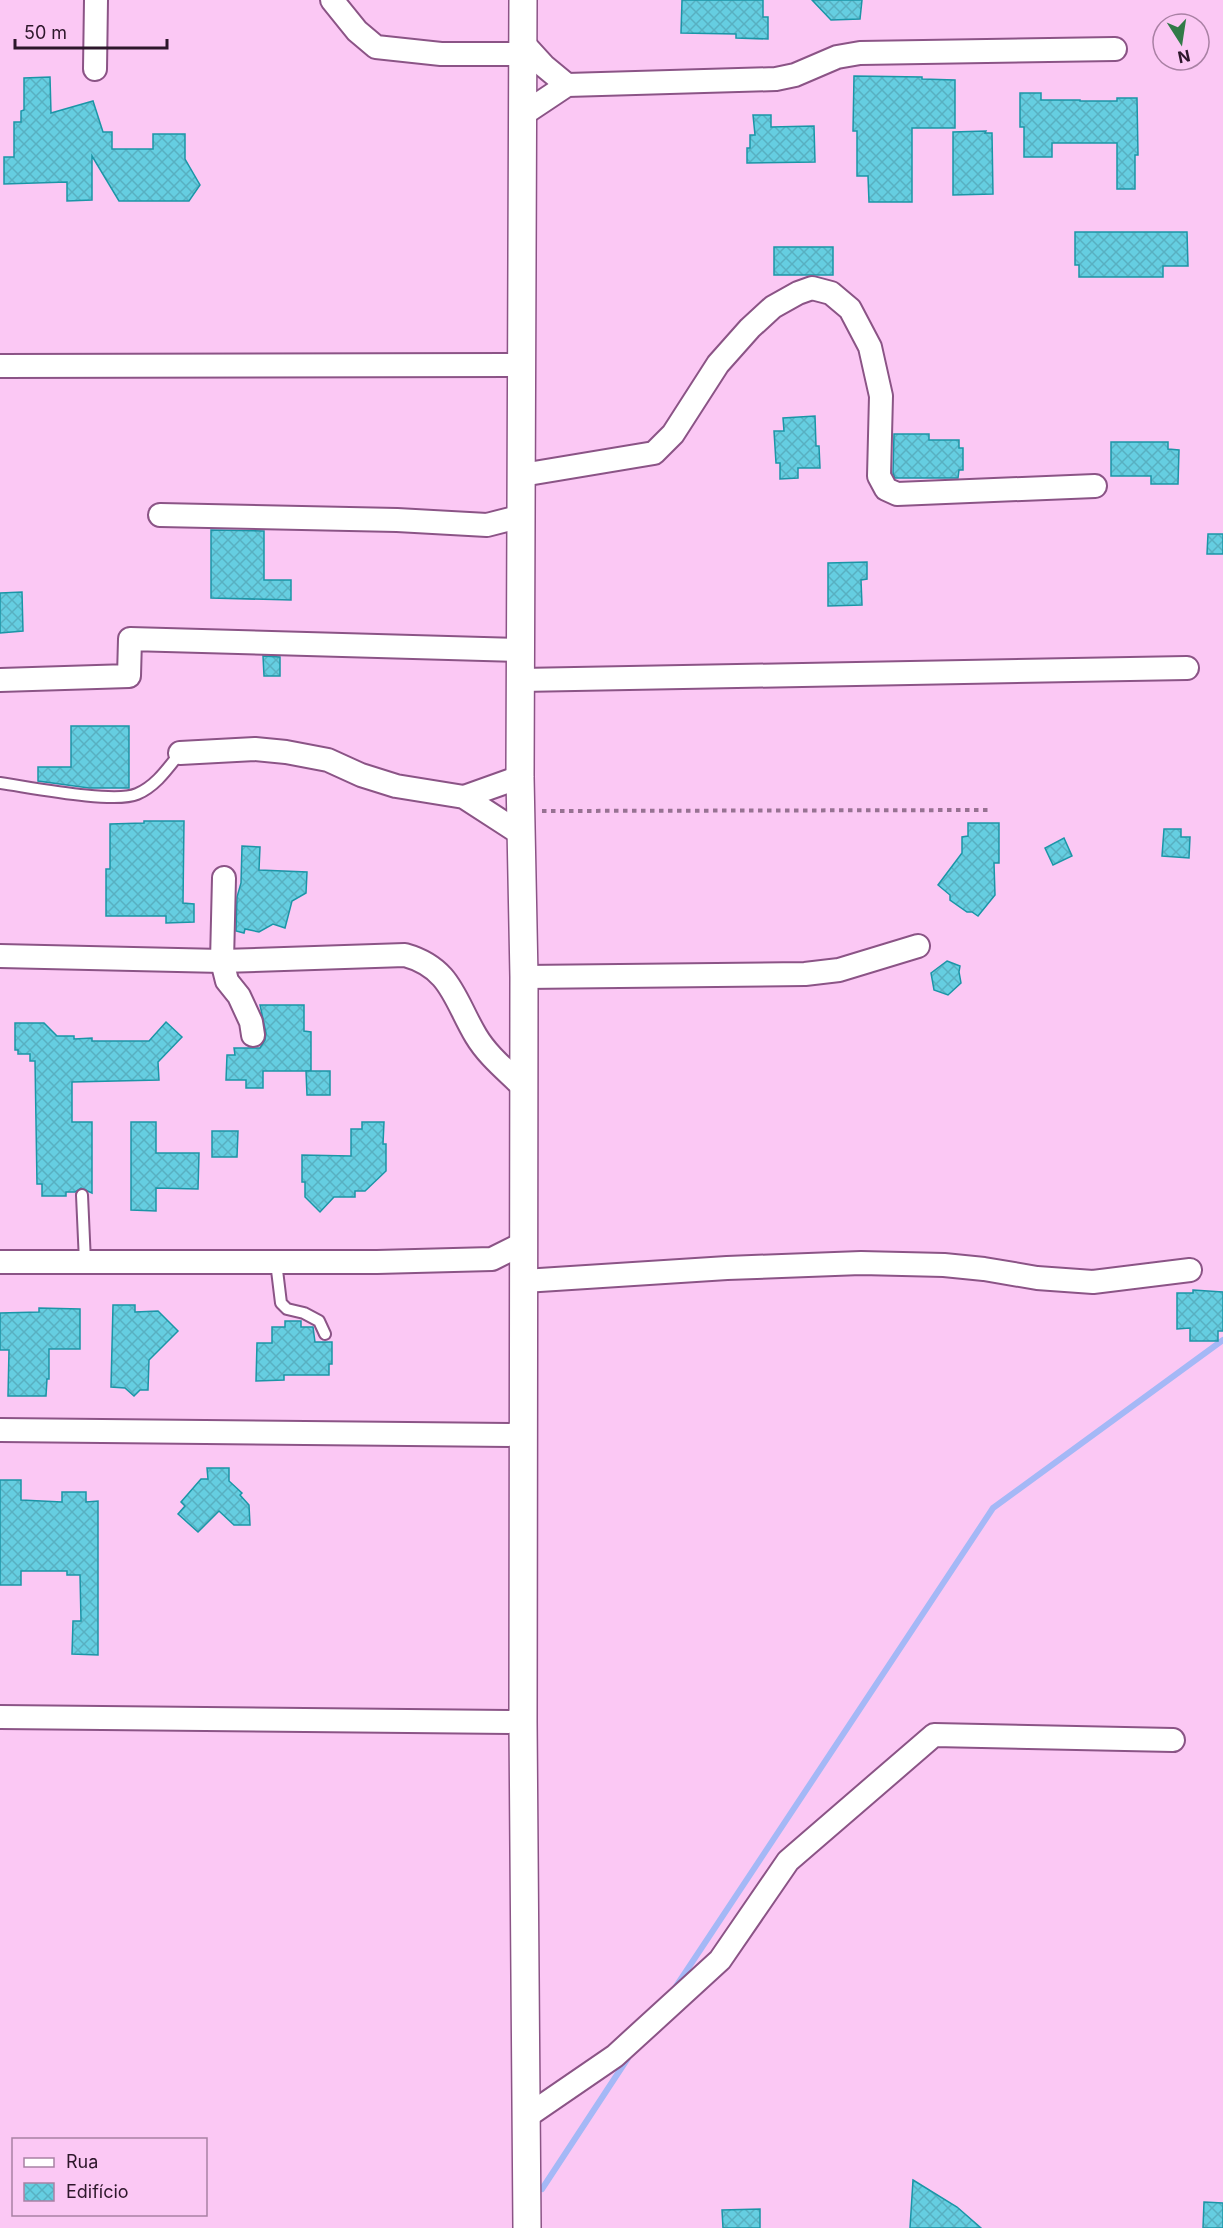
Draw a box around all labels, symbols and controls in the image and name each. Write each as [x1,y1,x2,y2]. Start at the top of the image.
scale bar [15,12,166,50]
north arrow [1151,12,1211,72]
text: 50 m [24,22,67,43]
text: N [1176,46,1192,68]
legend [12,2138,207,2216]
text: Rua [66,2151,98,2172]
text: Edifício [66,2181,129,2202]

